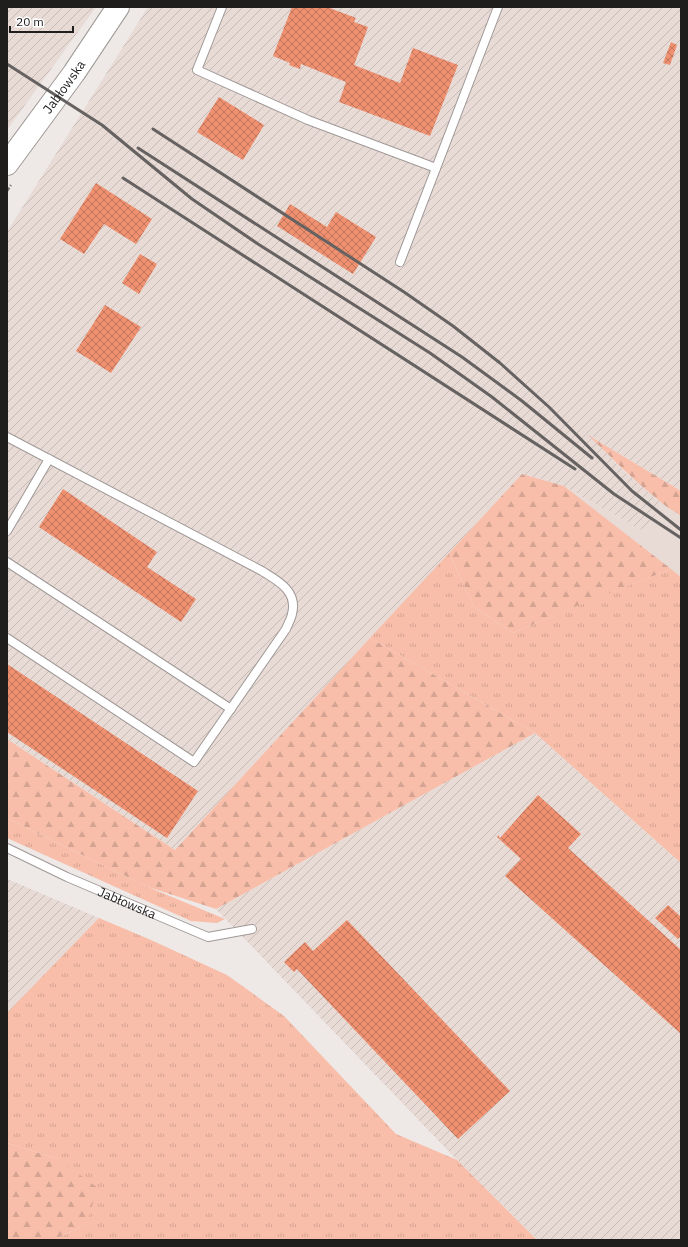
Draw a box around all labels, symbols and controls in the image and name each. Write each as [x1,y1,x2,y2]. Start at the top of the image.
scale bar [10,8,73,34]
text: 20 m [16,14,44,29]
street label: Jabłowska [39,57,89,117]
street label: Jabłowska [95,883,159,923]

